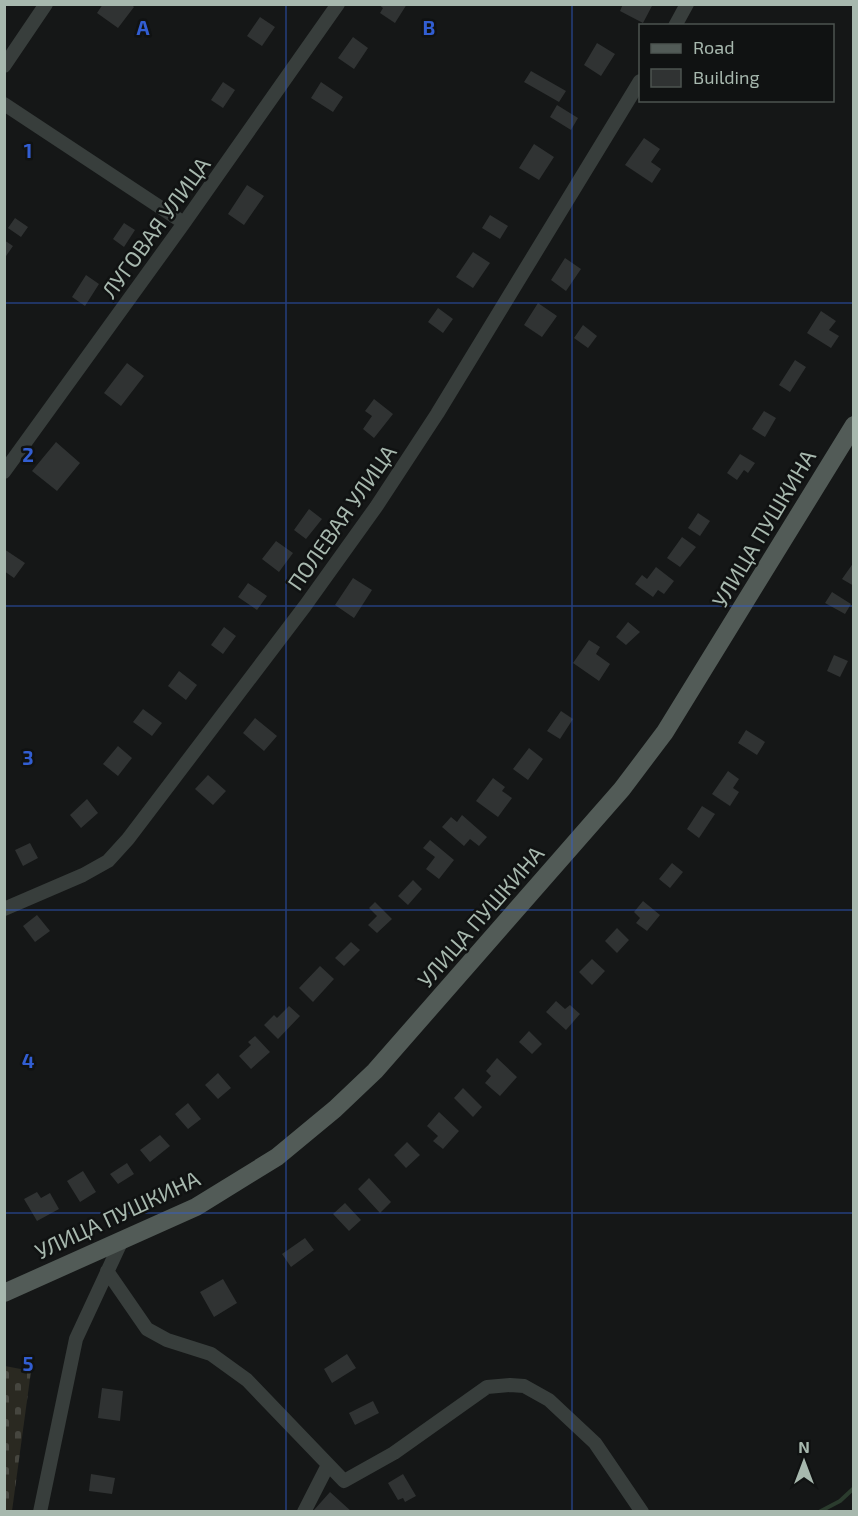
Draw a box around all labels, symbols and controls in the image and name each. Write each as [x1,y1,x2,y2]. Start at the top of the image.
text: A [136,15,150,39]
text: B [423,15,435,39]
legend [639,24,834,102]
text: Road [693,36,734,58]
text: Building [693,66,760,88]
text: 1 [24,138,32,162]
street label: ЛУГОВАЯ УЛИЦА [95,151,215,303]
street label: ПОЛЕВАЯ УЛИЦА [281,439,401,595]
text: 2 [22,442,34,466]
street label: УЛИЦА ПУШКИНА [706,444,820,611]
text: 3 [22,745,34,769]
street label: УЛИЦА ПУШКИНА [411,840,549,992]
text: 4 [22,1048,35,1072]
street label: УЛИЦА ПУШКИНА [30,1164,204,1264]
text: 5 [22,1351,34,1375]
north arrow [774,1432,834,1492]
text: N [798,1437,810,1456]

